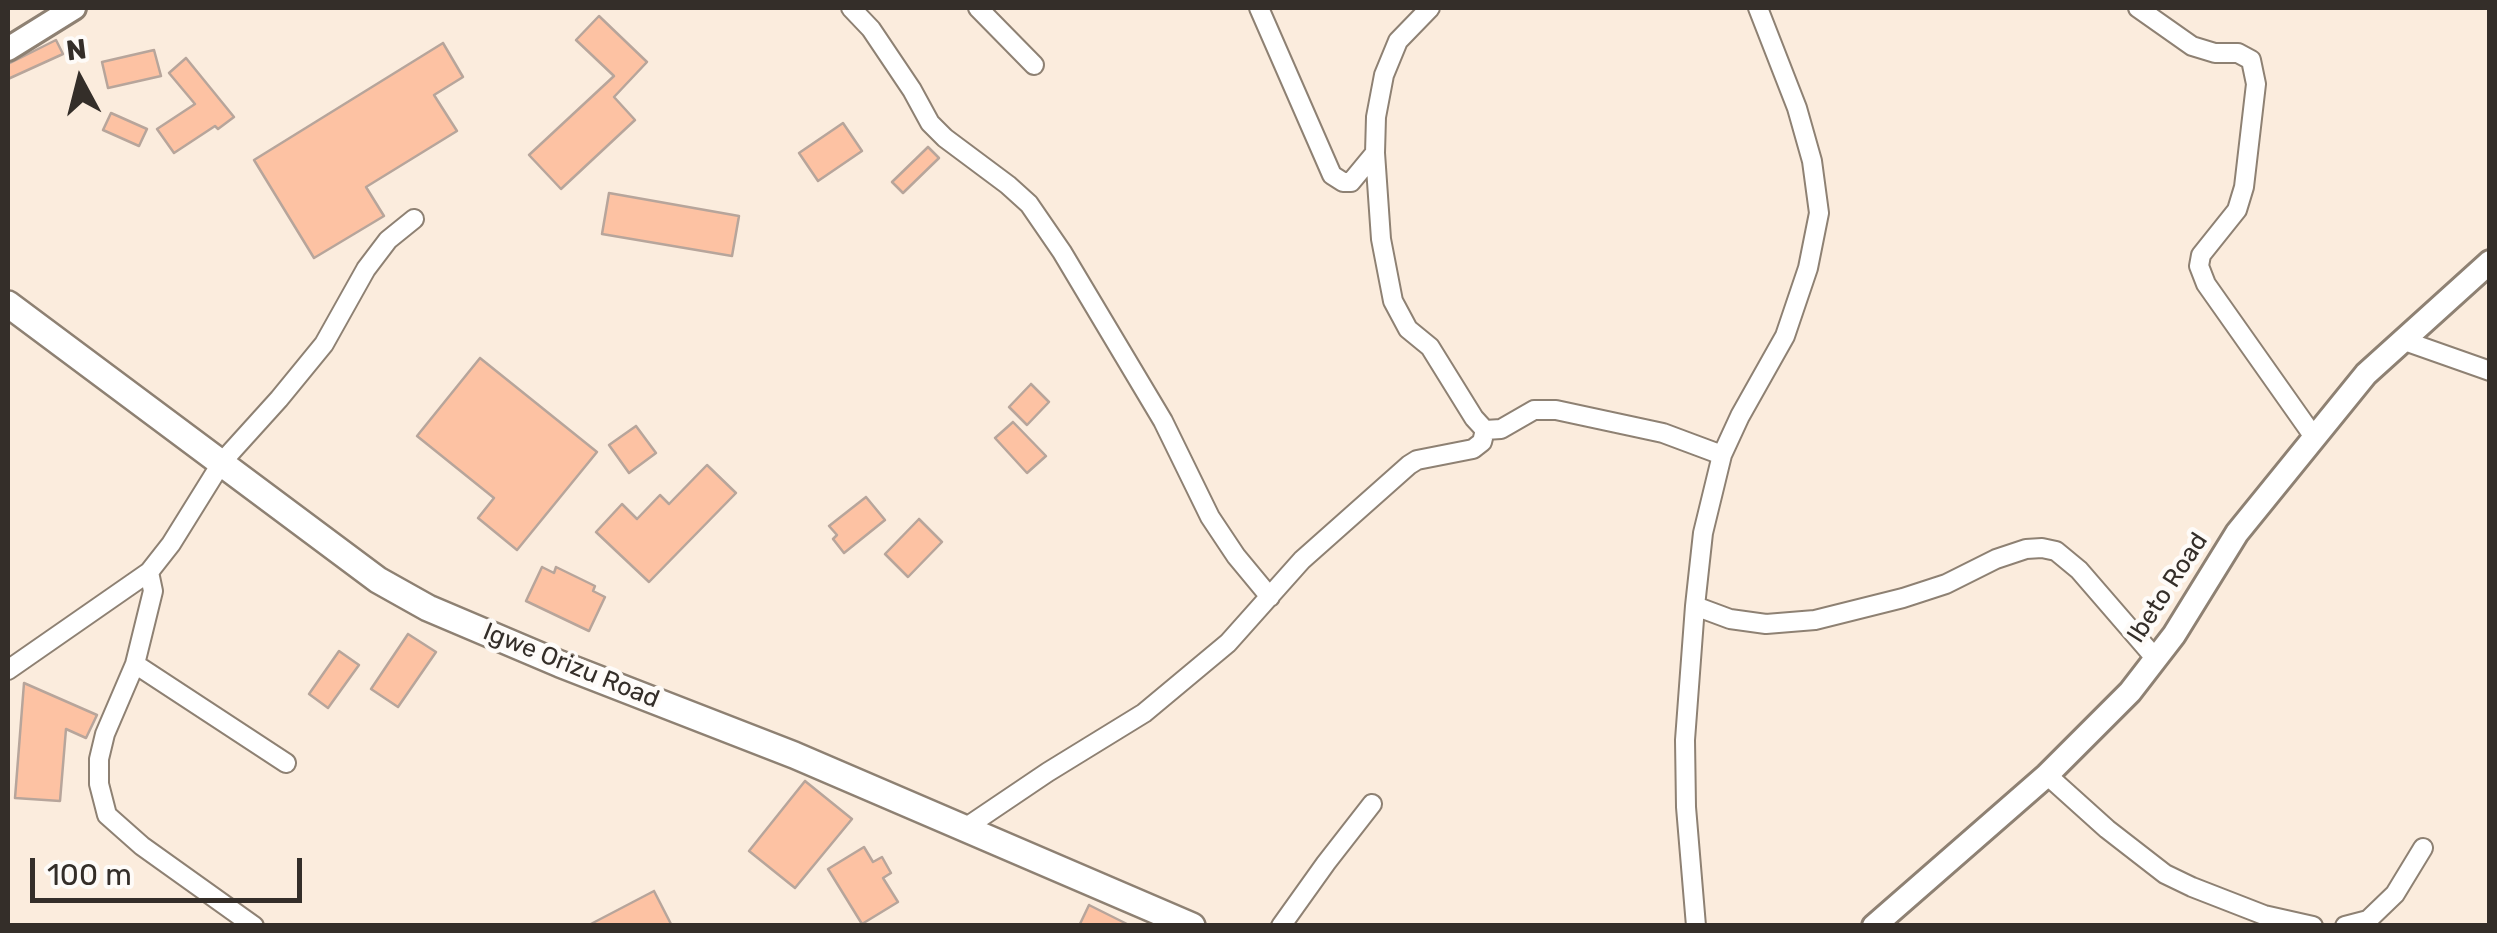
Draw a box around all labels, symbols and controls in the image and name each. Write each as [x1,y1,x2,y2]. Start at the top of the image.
north arrow [30,30,130,130]
text: N [64,32,88,67]
street label: Ibeto Road [2121,527,2215,649]
street label: Igwe Orizu Road [479,617,663,715]
scale bar [35,838,308,900]
text: 100 m [47,857,132,893]

